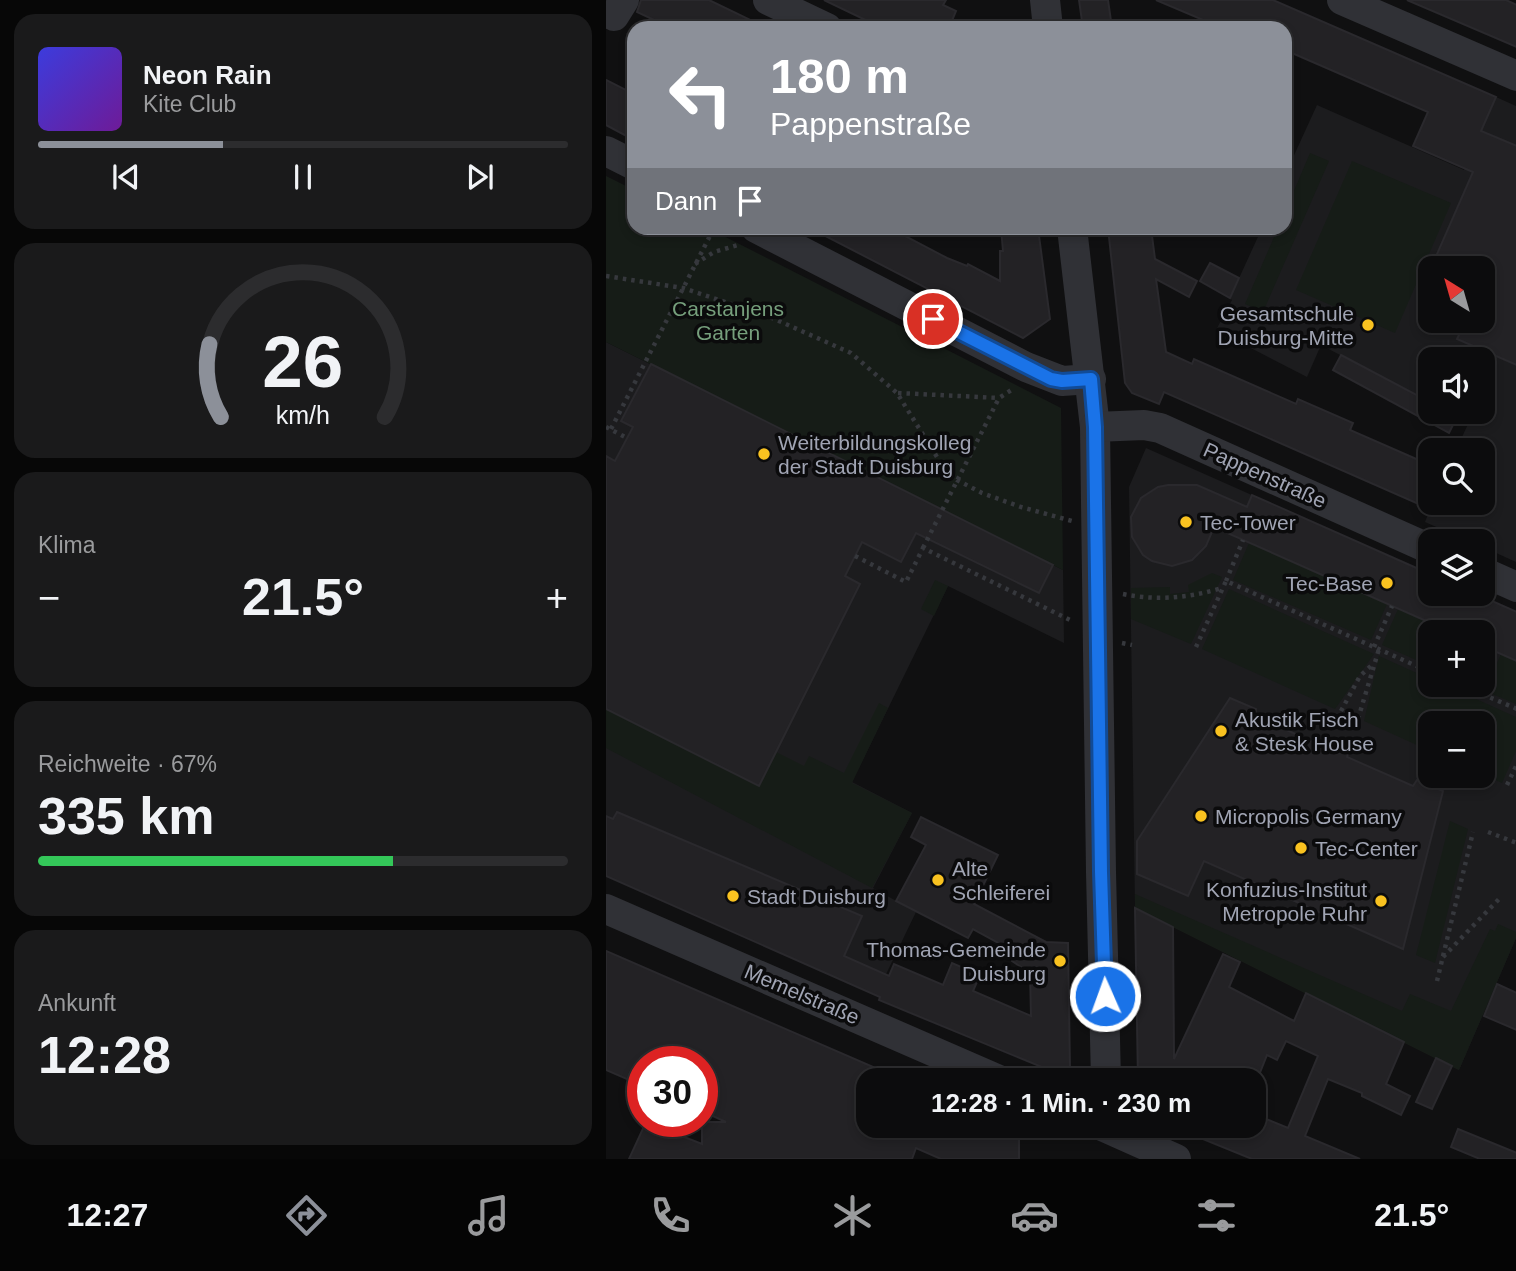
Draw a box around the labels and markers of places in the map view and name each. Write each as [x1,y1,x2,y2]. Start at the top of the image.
pin [903,289,963,349]
place label: Gesamtschule Duisburg-Mitte [1217,302,1354,349]
marker: Gesamtschule Duisburg-Mitte [1360,317,1376,333]
place label: Weiterbildungskolleg der Stadt Duisburg [778,431,971,478]
marker: Weiterbildungskolleg der Stadt Duisburg [756,446,772,462]
place label: Tec-Tower [1200,511,1296,534]
marker: Tec-Tower [1178,514,1194,530]
place label: Tec-Base [1285,572,1373,595]
marker: Tec-Base [1379,575,1395,591]
place label: Akustik Fisch & Stesk House [1235,708,1374,755]
marker: Akustik Fisch & Stesk House [1213,723,1229,739]
place label: Micropolis Germany [1215,805,1402,828]
marker: Micropolis Germany [1193,808,1209,824]
place label: Tec-Center [1315,837,1418,860]
marker: Tec-Center [1293,840,1309,856]
place label: Alte Schleiferei [952,857,1050,904]
marker: Alte Schleiferei [930,872,946,888]
place label: Konfuzius-Institut Metropole Ruhr [1206,878,1367,925]
place label: Stadt Duisburg [747,885,886,908]
marker: Stadt Duisburg [725,888,741,904]
marker: Konfuzius-Institut Metropole Ruhr [1373,893,1389,909]
place label: Thomas-Gemeinde Duisburg [866,938,1046,985]
marker: Thomas-Gemeinde Duisburg [1052,953,1068,969]

